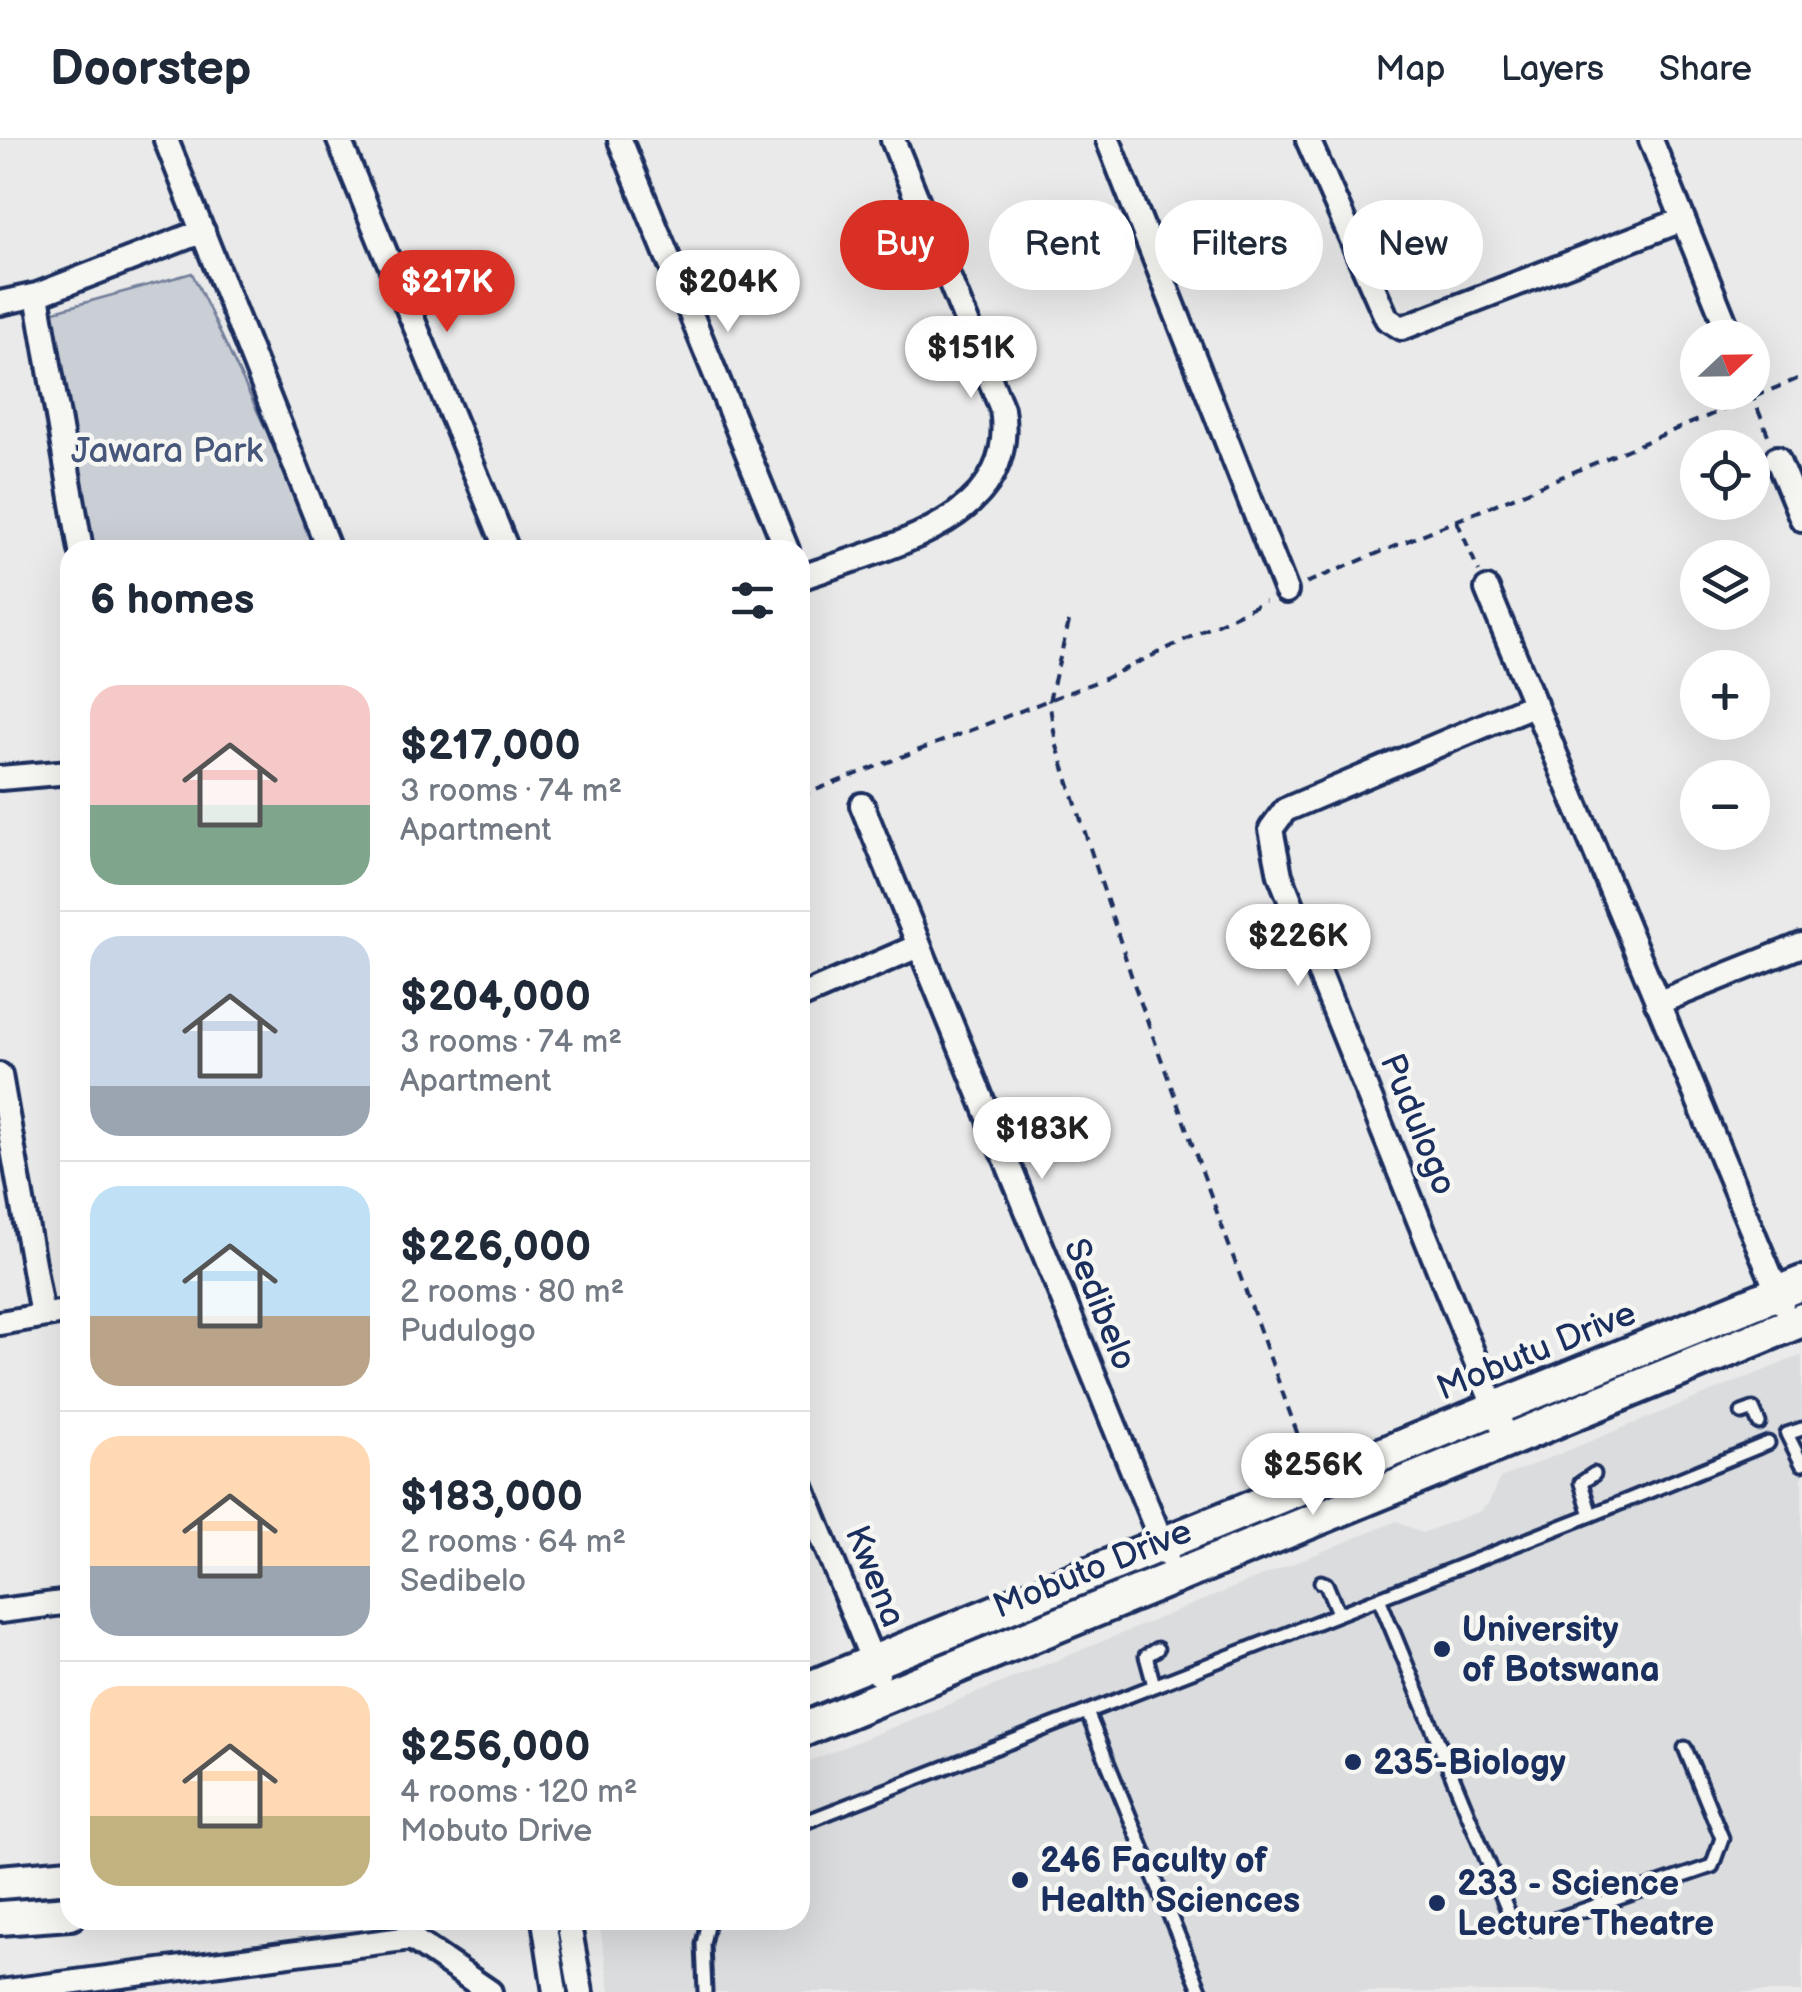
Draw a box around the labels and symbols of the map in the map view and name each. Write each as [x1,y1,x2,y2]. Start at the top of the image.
pin: $217K [377,250,517,335]
pin: $204K [658,250,798,335]
pin: $151K [901,316,1041,401]
north arrow [1680,320,1770,410]
park label: Jawara Park [71,430,264,473]
pin: $226K [1228,904,1368,989]
street label: Pudulogo [1370,1048,1465,1202]
pin: $183K [972,1097,1112,1182]
street label: Sedibelo [1054,1232,1145,1377]
street label: Mobutu Drive [1431,1292,1642,1411]
pin: $256K [1243,1433,1383,1518]
street label: Mobuto Drive [987,1510,1198,1629]
street label: Kwena [835,1520,914,1634]
place label: University of Botswana [1462,1609,1660,1692]
marker: University of Botswana [1431,1638,1453,1660]
place label: 235-Biology [1373,1742,1566,1785]
marker: 235-Biology [1342,1751,1364,1773]
place label: 246 Faculty of Health Sciences [1040,1840,1300,1923]
place label: 233 - Science Lecture Theatre [1457,1863,1714,1946]
marker: 246 Faculty of Health Sciences [1009,1869,1031,1891]
marker: 233 - Science Lecture Theatre [1426,1892,1448,1914]

